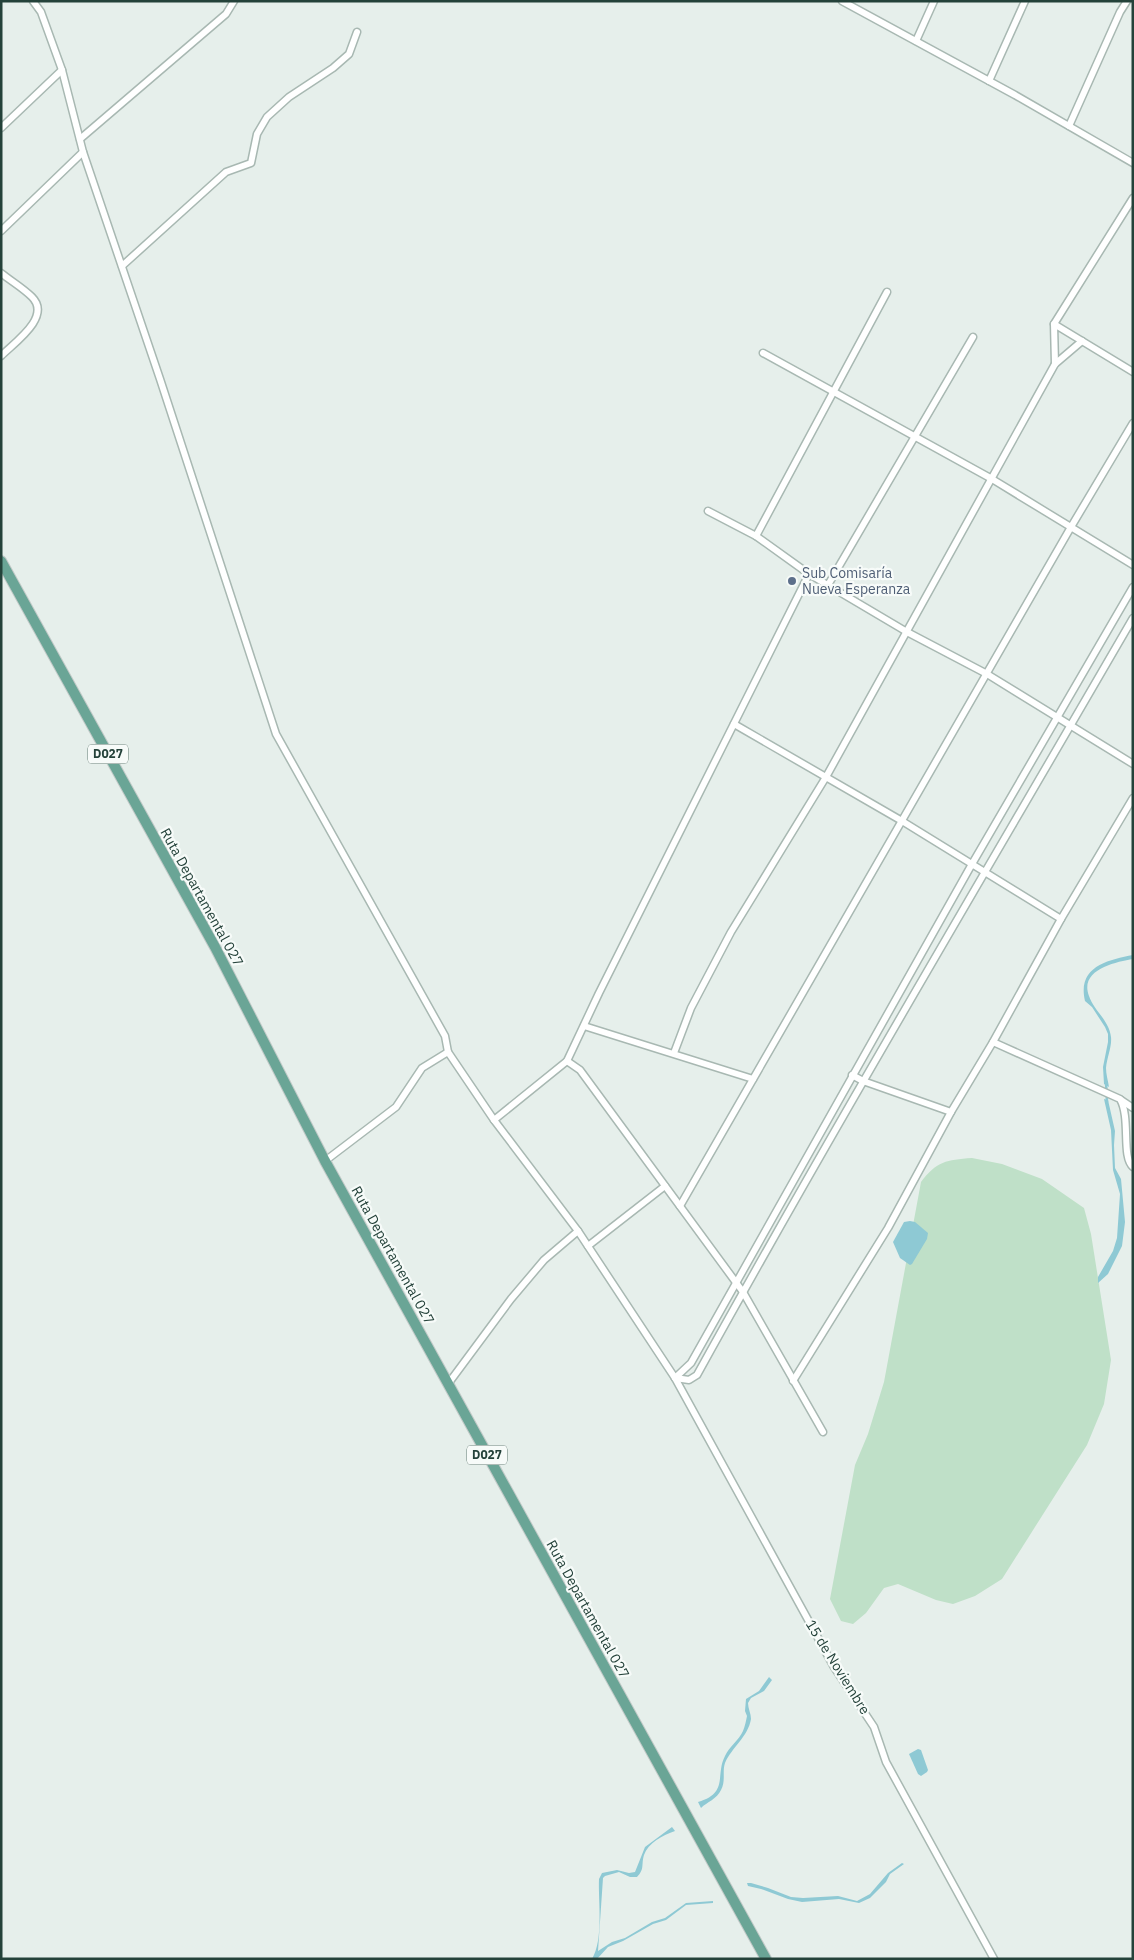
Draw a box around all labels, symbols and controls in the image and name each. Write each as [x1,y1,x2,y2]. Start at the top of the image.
place label: Sub Comisaría Nueva Esperanza [802,564,911,598]
marker: Sub Comisaría Nueva Esperanza [786,575,798,587]
road number: D027 [88,744,128,764]
street label: Ruta Departamental 027 [156,825,248,969]
street label: Ruta Departamental 027 [347,1183,439,1327]
road number: D027 [467,1446,507,1464]
street label: Ruta Departamental 027 [542,1537,634,1681]
street label: 15 de Noviembre [802,1616,874,1718]

